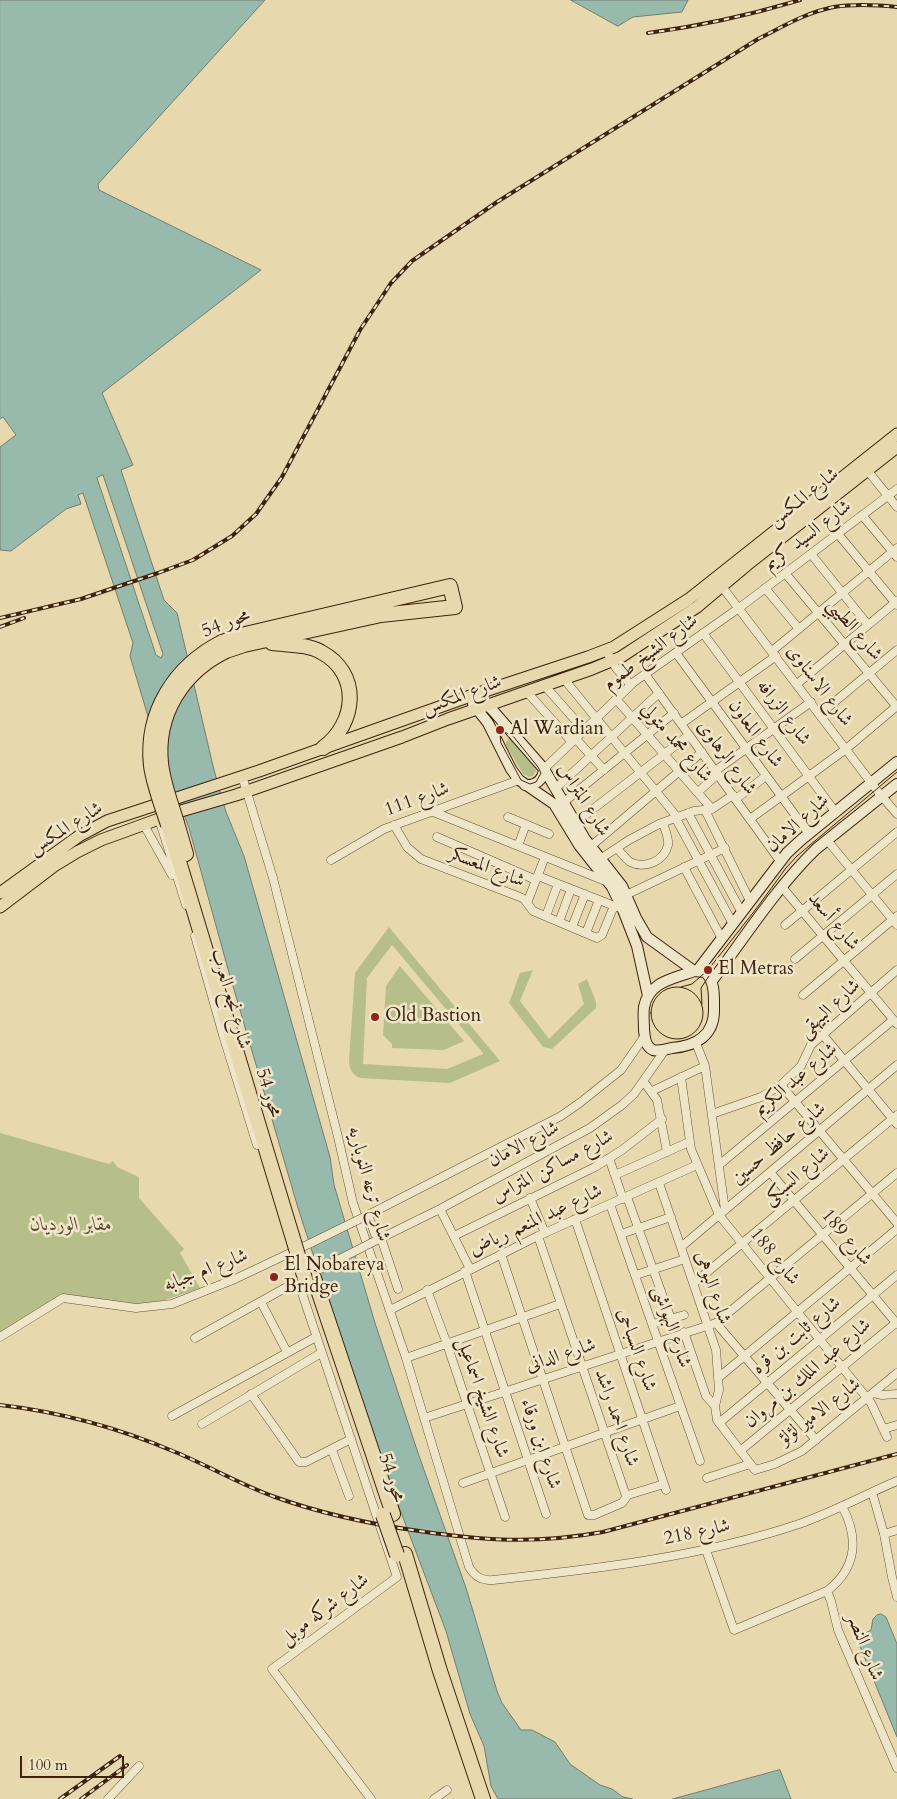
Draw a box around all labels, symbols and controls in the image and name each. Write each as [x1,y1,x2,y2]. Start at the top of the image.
street label: شارع المكس [764,463,844,533]
street label: شارع السيد كريم [760,496,856,576]
street label: شارع الطيبي [821,594,887,666]
street label: محور 54 [198,604,254,644]
street label: شارع الشيخ طموم [599,610,703,696]
street label: شارع الاسناوى [781,641,857,731]
street label: شارع المكس [419,671,505,721]
street label: شارع الزرافه [751,676,815,750]
street label: شارع المعاون [723,695,787,773]
street label: شارع محمد متولي [635,698,717,788]
street label: شارع الرهاوى [691,716,761,800]
place label: Al Wardian [510,719,604,741]
marker: Al Wardian [494,724,506,736]
street label: شارع المتراس [552,759,614,841]
street label: شارع 111 [381,778,453,822]
street label: شارع الامان [762,790,834,858]
street label: شارع المكس [25,797,107,861]
street label: شارع المعسكر [446,843,528,893]
street label: شارع أسعد [802,888,864,956]
street label: شارع نجع العرب [205,946,255,1052]
place label: El Metras [718,959,794,981]
marker: El Metras [702,964,714,976]
street label: شارع البيهقى [794,975,866,1043]
place label: Old Bastion [385,1006,481,1028]
marker: Old Bastion [369,1011,381,1023]
street label: شارع عبد الكريم [750,1038,842,1122]
street label: محور 54 [250,1066,286,1120]
street label: شارع حافظ حسين [727,1098,831,1190]
street label: شارع الامان [485,1117,563,1173]
street label: شارع ترعه النوباريه [342,1124,394,1244]
street label: شارع مساكن المتراس [488,1125,618,1209]
street label: شارع السبكى [759,1143,835,1211]
street label: شارع عبد المنعم رياض [466,1180,606,1262]
street label: شارع 189 [816,1205,876,1271]
park label: مقابر الورديان [30,1215,112,1237]
street label: شارع 188 [744,1224,804,1290]
street label: شارع ام جبابه [161,1245,251,1297]
street label: شارع البوهى [689,1248,735,1328]
place label: El Nobareya Bridge [284,1255,384,1299]
marker: El Nobareya Bridge [268,1271,280,1283]
street label: شارع البهواشى [646,1283,696,1371]
street label: شارع ثابت بن قره [748,1292,846,1380]
street label: شارع السباحى [611,1306,661,1394]
street label: شارع عبد الملك بن مروان [740,1314,876,1434]
street label: شارع الدانى [523,1334,599,1378]
street label: شارع الشيخ اسماعيل [451,1335,513,1461]
street label: شارع احمد راشد [589,1366,643,1470]
street label: شارع الامير لؤلؤ [774,1374,866,1450]
street label: شارع ابن ورقاء [515,1396,565,1492]
street label: محور 54 [372,1451,410,1505]
street label: شارع 218 [662,1515,732,1551]
street label: شارع شركه موبل [276,1569,374,1651]
street label: شارع النصر [841,1610,887,1684]
scale bar [22,1746,126,1778]
text: 100 m [28,1755,68,1775]

